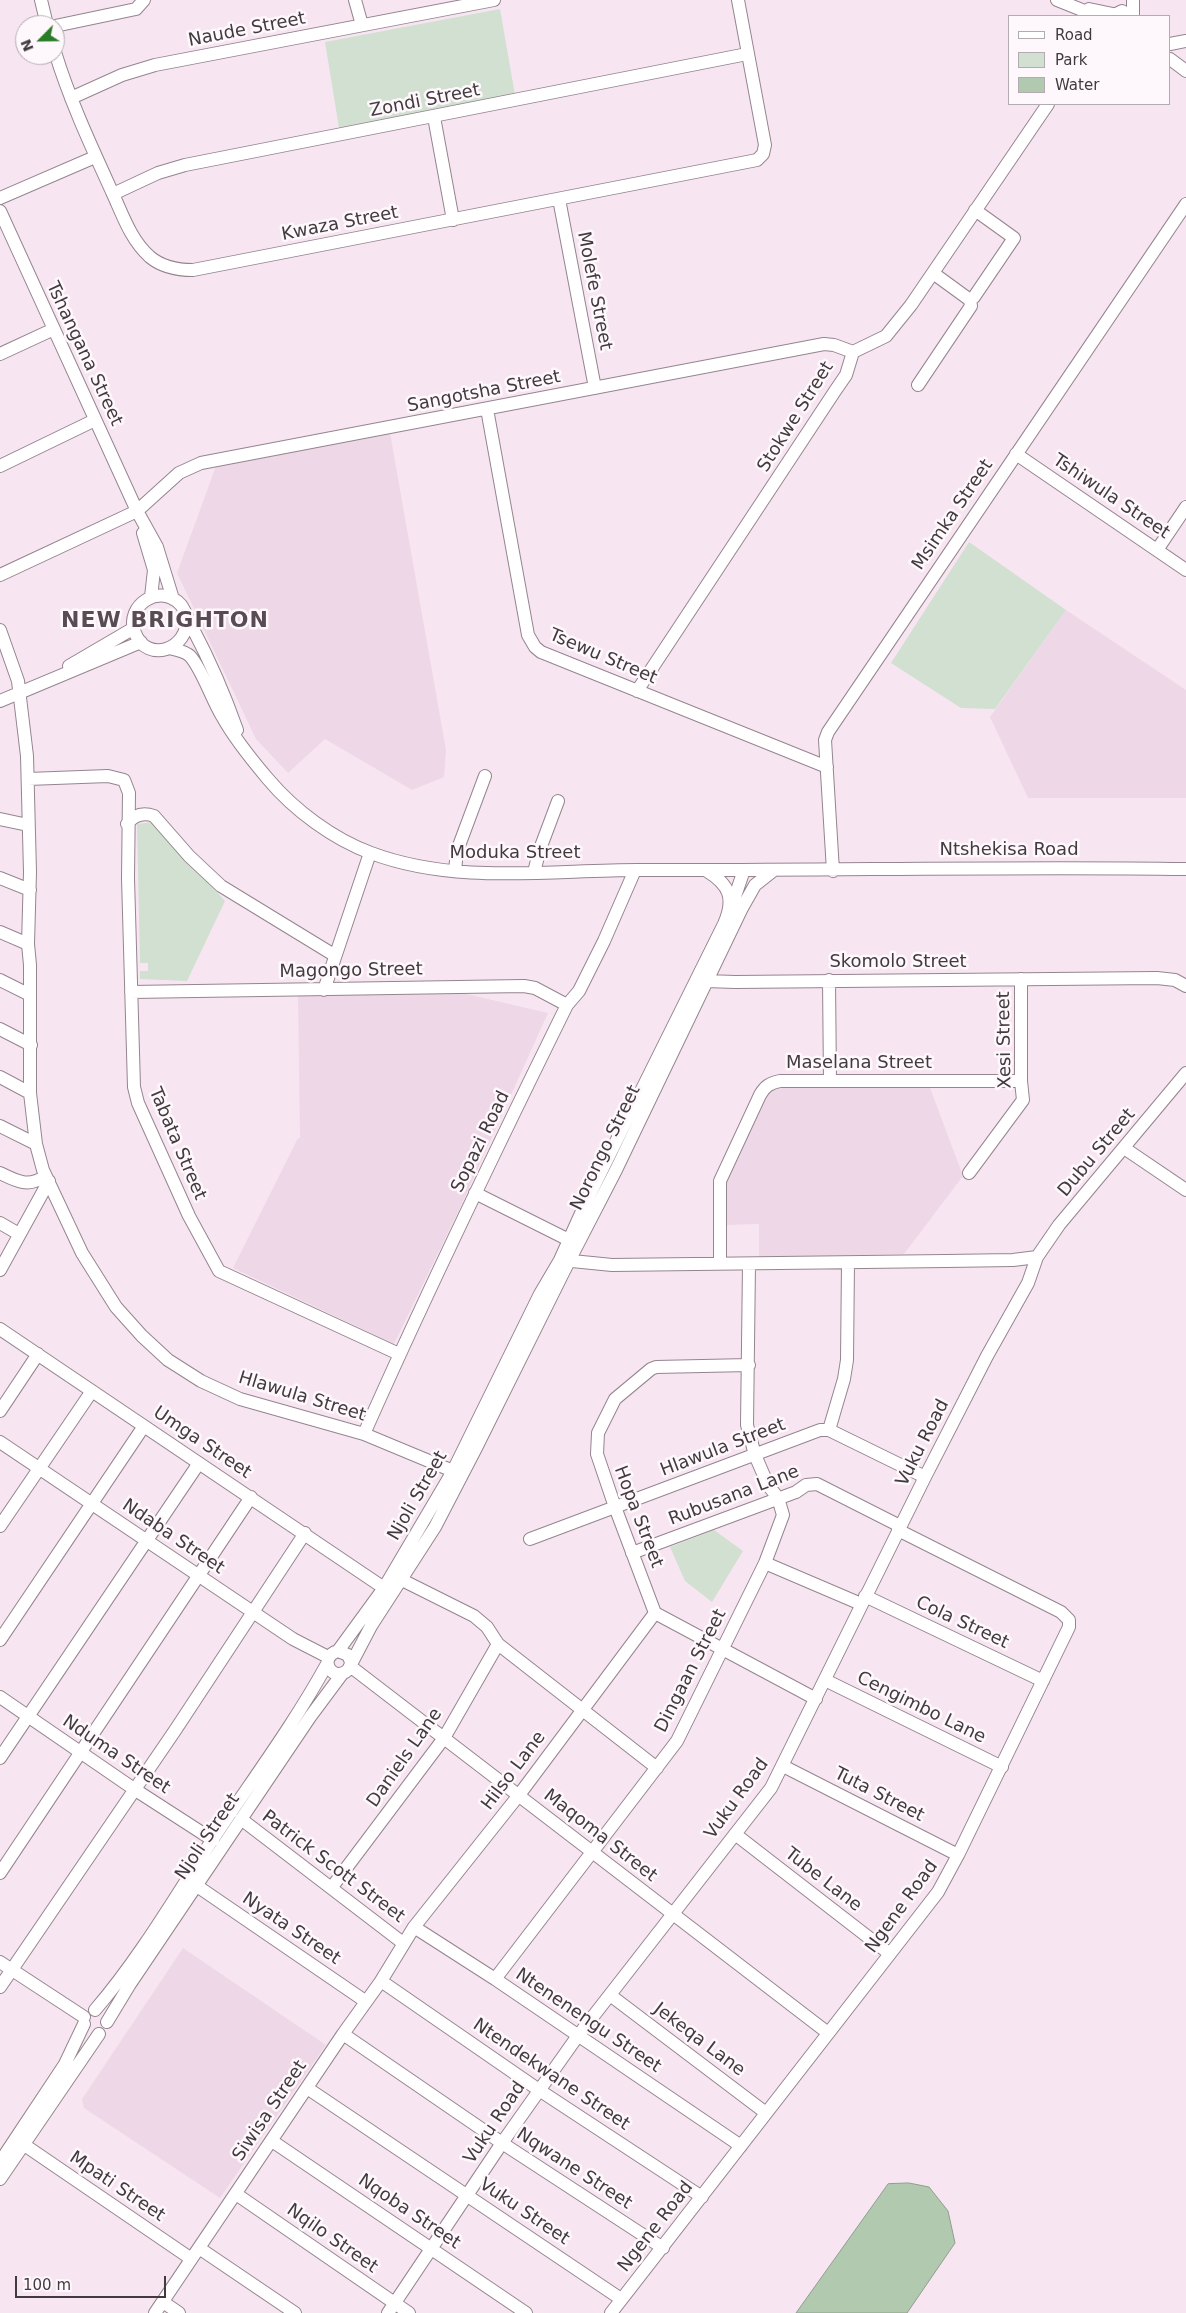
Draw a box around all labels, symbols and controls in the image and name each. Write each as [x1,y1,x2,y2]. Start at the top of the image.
street label: Naude Street [187,8,307,52]
north arrow [15,15,65,65]
legend [1008,15,1171,105]
text: Road [1055,26,1093,44]
text: N [17,37,37,54]
text: Park [1055,51,1087,69]
text: Water [1055,76,1099,94]
street label: Zondi Street [368,80,482,122]
street label: Kwaza Street [280,202,400,246]
street label: Molefe Street [572,230,616,352]
street label: Tshangana Street [41,278,127,430]
street label: Stokwe Street [753,358,839,476]
street label: Sangotsha Street [406,367,562,417]
street label: Tshiwula Street [1048,450,1174,544]
street label: Msimka Street [908,455,998,575]
district label: NEW BRIGHTON [60,608,270,634]
street label: Tsewu Street [546,625,660,689]
street label: Ntshekisa Road [939,839,1079,861]
street label: Moduka Street [450,842,580,864]
street label: Skomolo Street [829,951,967,973]
street label: Magongo Street [279,959,423,983]
street label: Xesi Street [993,991,1017,1089]
street label: Maselana Street [786,1052,932,1074]
street label: Norongo Street [566,1082,646,1214]
street label: Tabata Street [144,1085,210,1203]
street label: Sopazi Road [447,1088,515,1196]
street label: Dubu Street [1054,1104,1140,1202]
street label: Hlawula Street [236,1367,368,1427]
street label: Vuku Road [892,1396,954,1490]
street label: Umga Street [149,1402,255,1484]
street label: Hlawula Street [657,1414,789,1482]
street label: Njoli Street [384,1447,452,1545]
street label: Rubusana Lane [666,1461,802,1531]
street label: Hopa Street [609,1463,667,1571]
street label: Ndaba Street [118,1495,228,1579]
street label: Cola Street [912,1592,1012,1654]
street label: Dingaan Street [651,1606,731,1736]
street label: Cengimbo Lane [853,1667,989,1749]
street label: Daniels Lane [363,1704,447,1812]
street label: Nduma Street [58,1711,174,1799]
street label: Hilso Lane [477,1727,551,1815]
street label: Vuku Road [700,1754,774,1844]
street label: Tuta Street [830,1763,928,1827]
street label: Maqoma Street [539,1785,661,1887]
street label: Njoli Street [171,1790,245,1884]
street label: Patrick Scott Street [257,1806,409,1928]
street label: Tube Lane [780,1843,866,1917]
street label: Ngene Road [861,1856,943,1958]
street label: Nyata Street [238,1888,344,1970]
street label: Ntenenengu Street [511,1964,665,2078]
street label: Jekeqa Lane [649,1999,749,2081]
street label: Ntendekwane Street [468,2014,634,2136]
street label: Siwisa Street [228,2056,312,2166]
street label: Vuku Road [460,2078,530,2168]
street label: Nqwane Street [512,2124,636,2214]
street label: Mpati Street [65,2147,169,2227]
street label: Nqoba Street [354,2170,464,2254]
street label: Vuku Street [475,2174,573,2250]
street label: Ngene Road [614,2177,698,2277]
street label: Nqilo Street [282,2200,382,2278]
scale bar [18,2266,169,2298]
text: 100 m [23,2276,71,2294]

